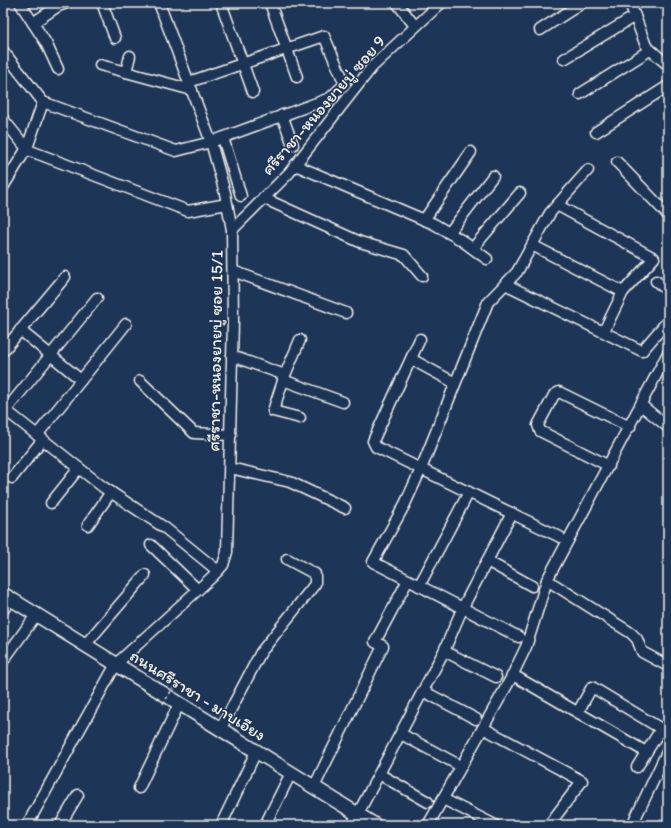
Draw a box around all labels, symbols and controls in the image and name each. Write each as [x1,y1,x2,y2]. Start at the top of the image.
street label: ศรีราชา-หนองยายบู่ ซอย 9 [257,31,390,180]
street label: ศรีราชา-หนองยายบู่ ซอย 15/1 [203,250,228,452]
street label: ถนนศรีราชา - มาบเอียง [126,645,270,745]

